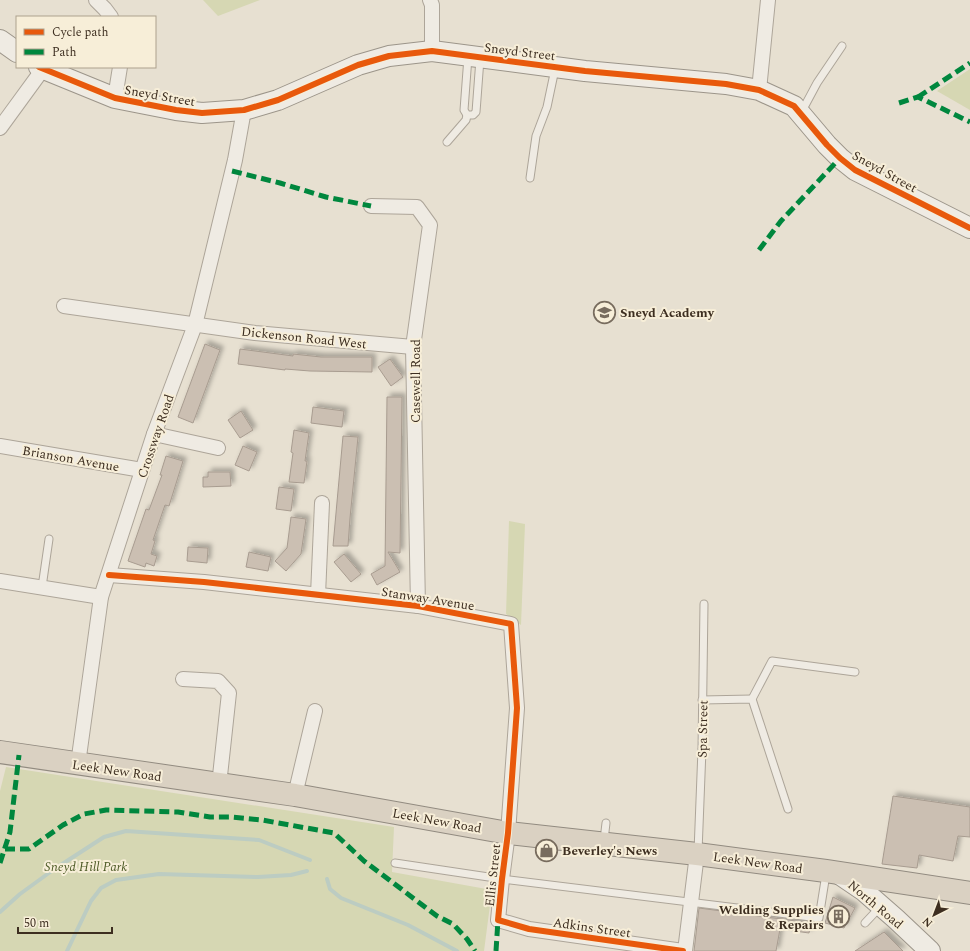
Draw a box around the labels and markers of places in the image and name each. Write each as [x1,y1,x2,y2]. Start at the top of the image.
school or university icon: Sneyd Academy [591,299,617,325]
place label: Sneyd Academy [620,303,715,323]
shop icon: Beverley's News [534,837,560,863]
place label: Beverley's News [562,841,658,861]
place label: Welding Supplies & Repairs [719,900,824,935]
building icon: Welding Supplies & Repairs [826,903,852,929]

